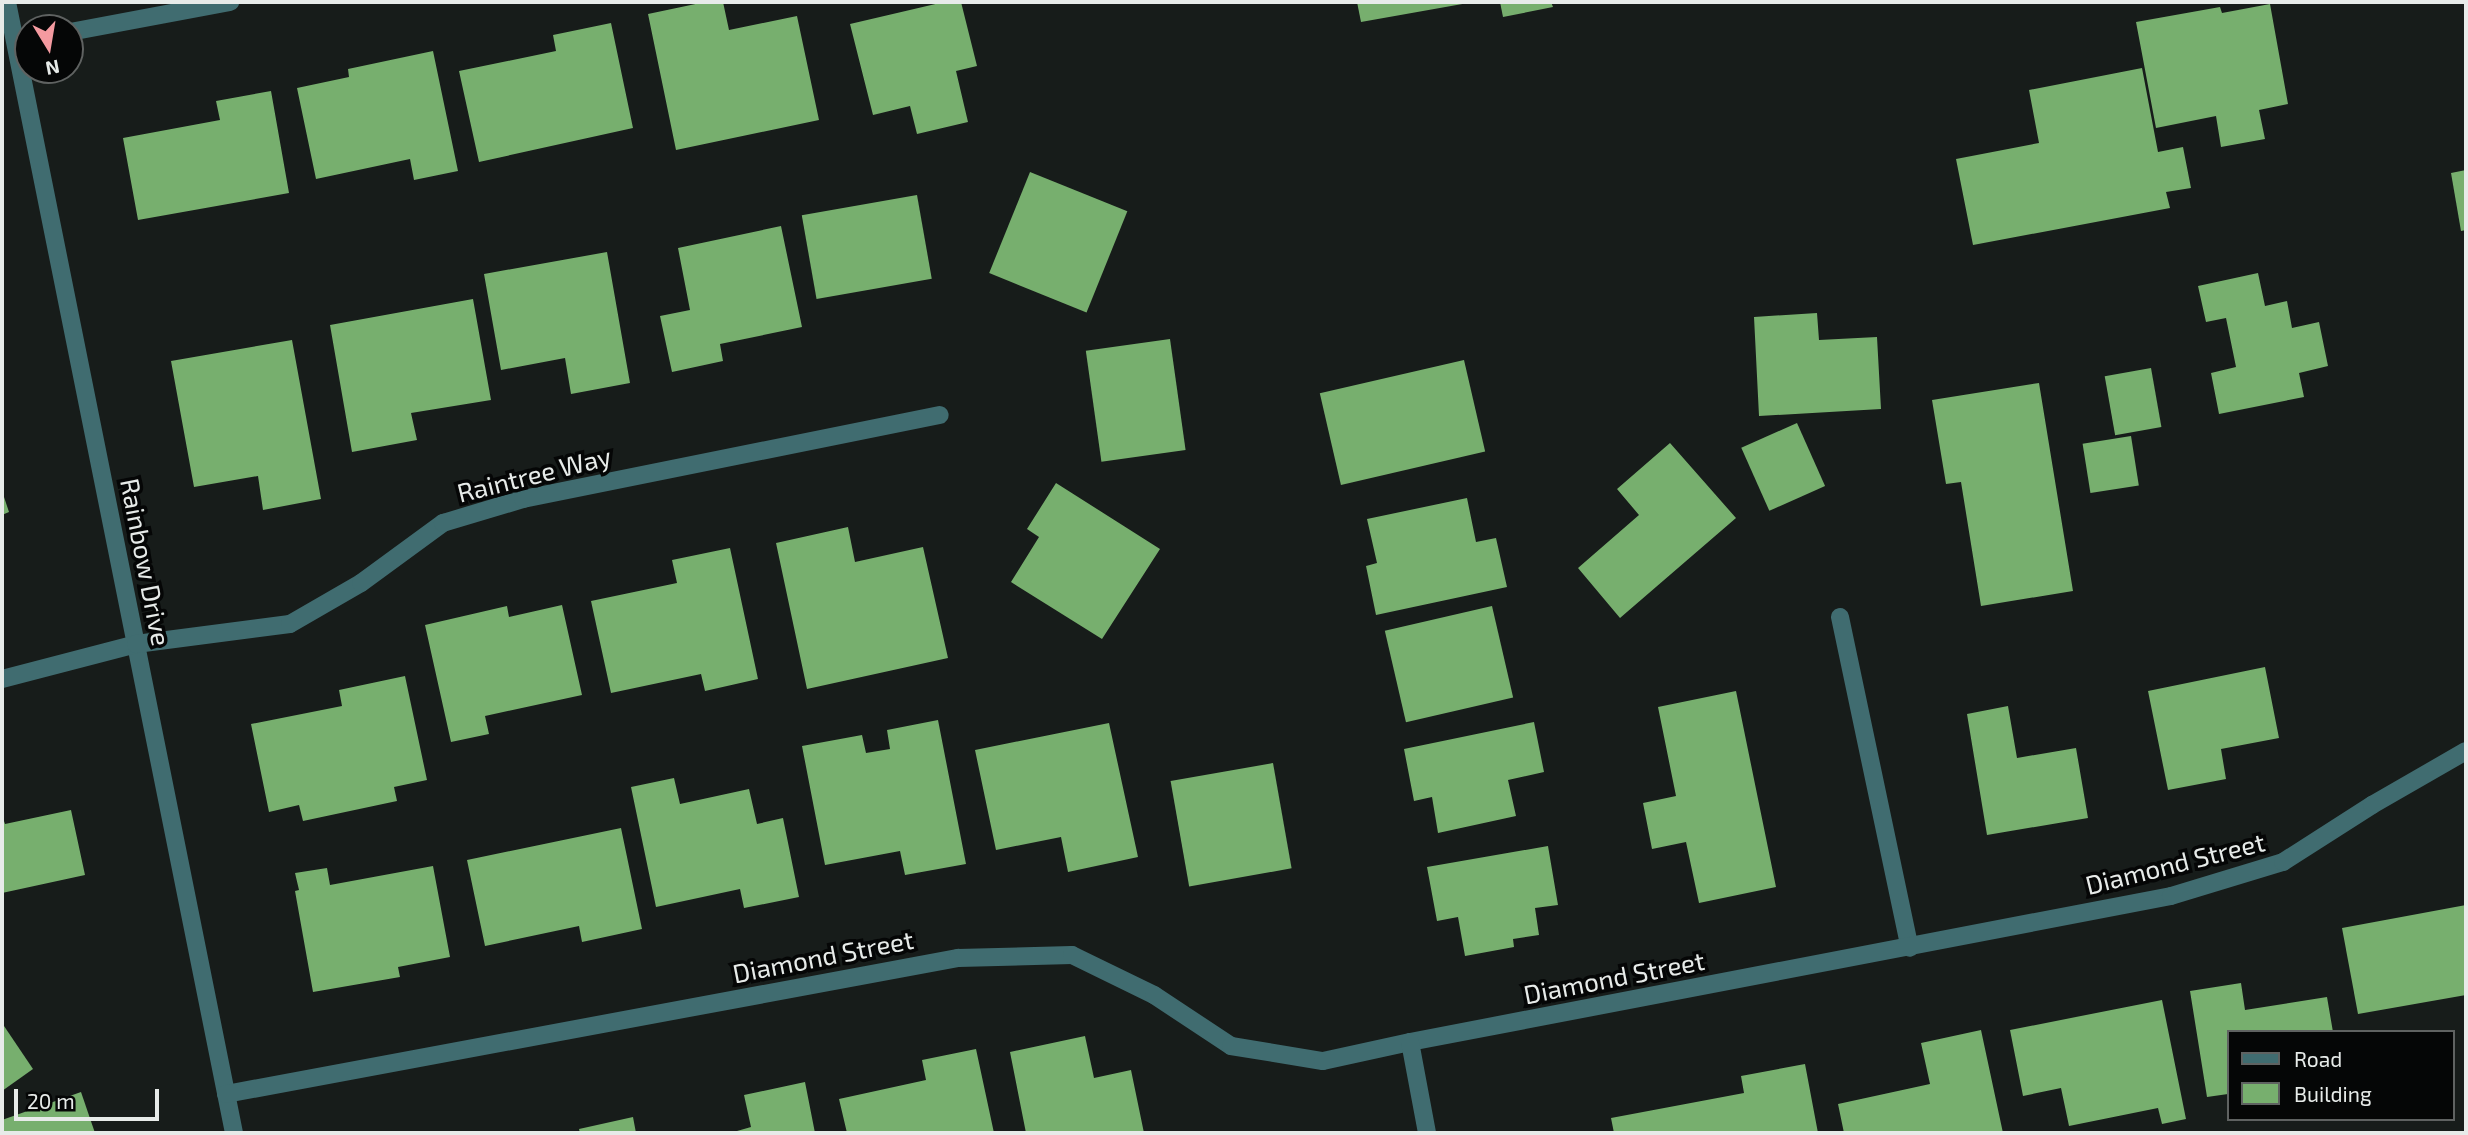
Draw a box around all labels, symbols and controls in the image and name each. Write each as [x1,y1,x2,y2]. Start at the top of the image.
north arrow [14,14,84,84]
text: N [44,56,62,81]
street label: Raintree Way [454,440,614,508]
street label: Rainbow Drive [114,475,178,649]
street label: Diamond Street [2082,826,2268,900]
street label: Diamond Street [730,923,916,989]
street label: Diamond Street [1521,944,1707,1010]
legend [2226,1030,2454,1121]
text: Road [2294,1046,2342,1071]
scale bar [18,1076,163,1120]
text: Building [2294,1081,2372,1106]
text: 20 m [27,1088,75,1113]

